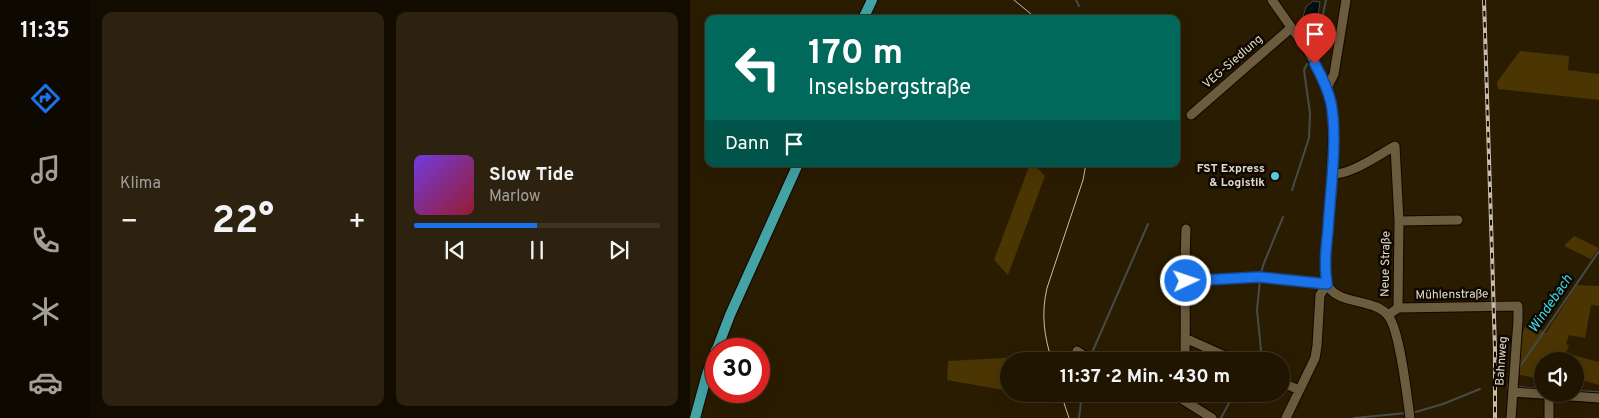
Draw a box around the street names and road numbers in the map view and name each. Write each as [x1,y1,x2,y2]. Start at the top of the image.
street label: VEG-Siedlung [1200,31,1266,93]
street label: Neue Straße [1377,231,1395,297]
street label: Mühlenstraße [1415,286,1489,304]
street label: Bahnweg [1492,336,1512,386]

